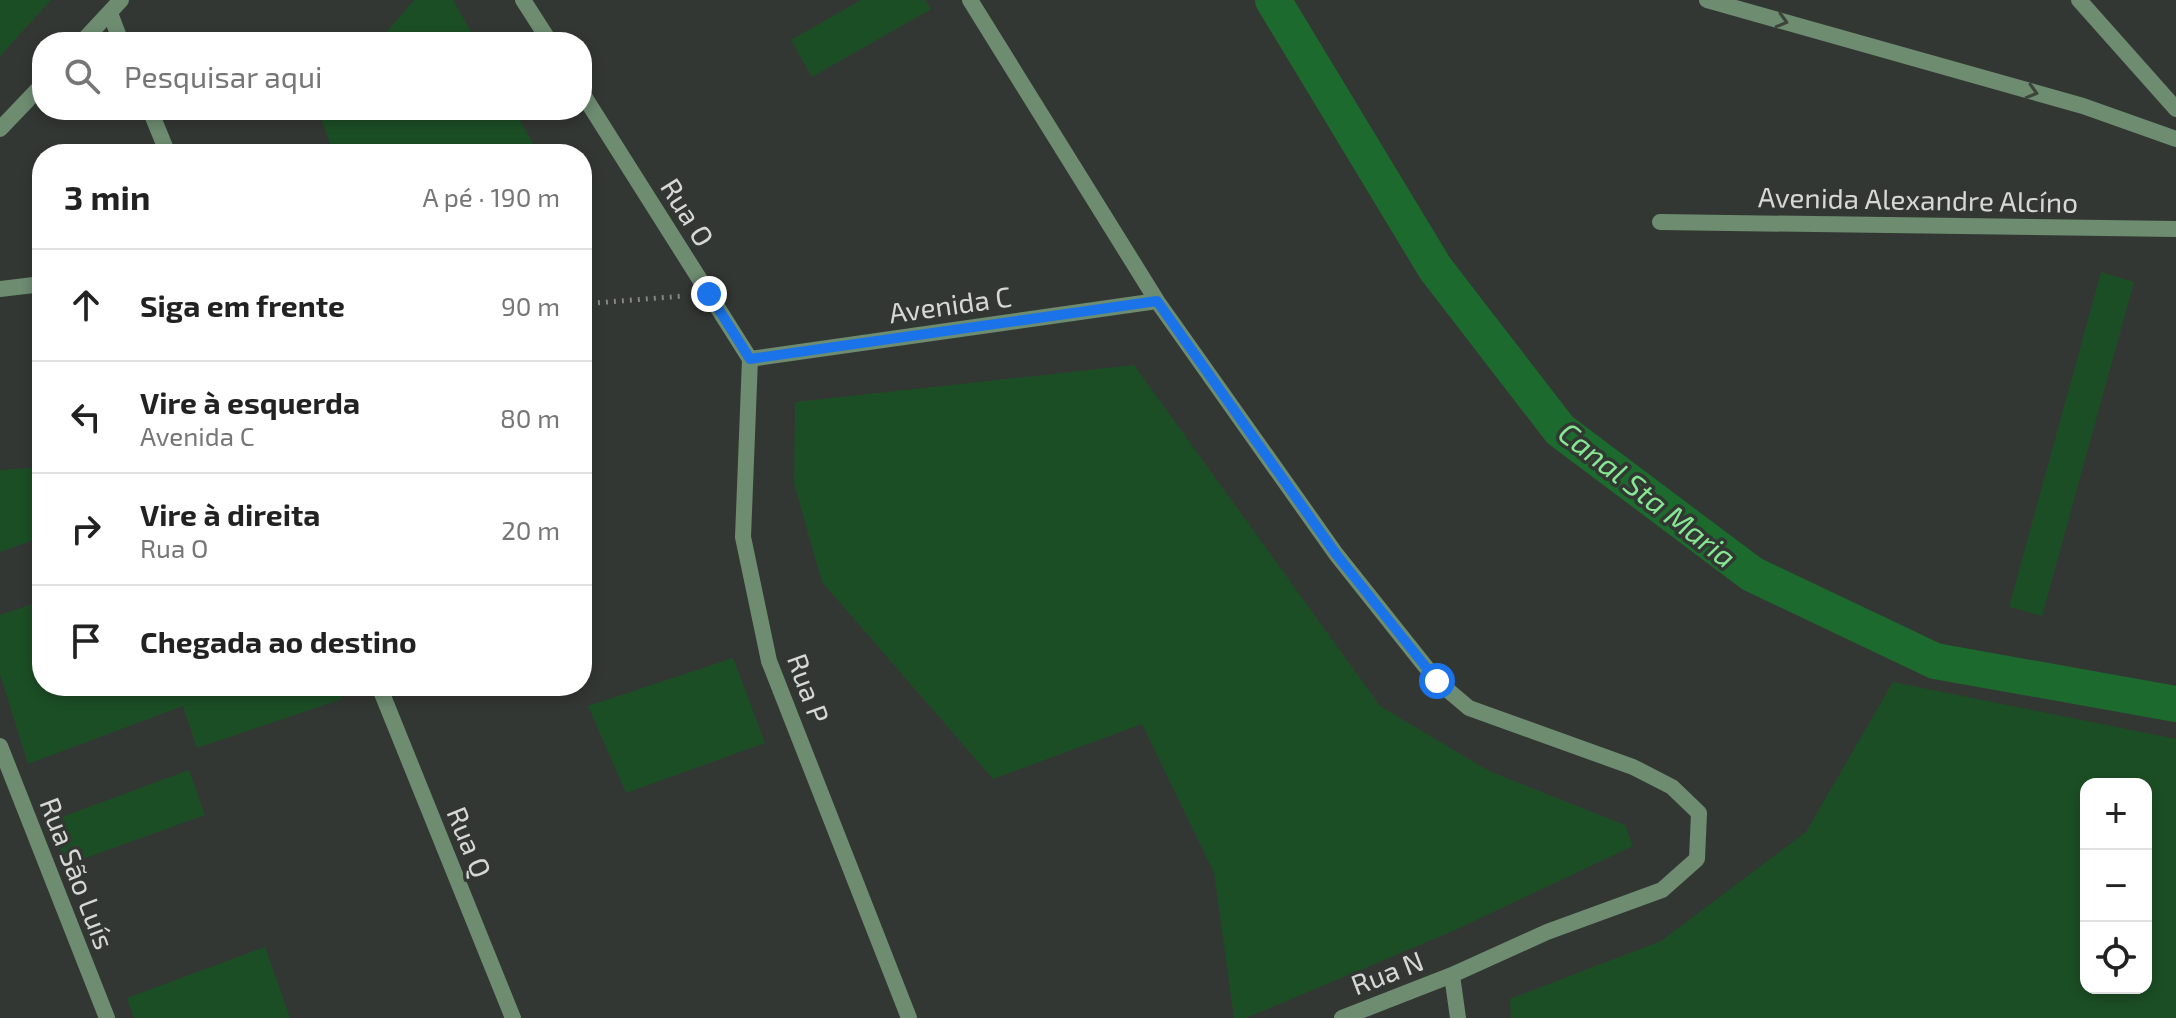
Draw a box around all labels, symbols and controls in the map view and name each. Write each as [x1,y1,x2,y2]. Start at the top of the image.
one-way arrow [1775,12,1789,28]
search box [32,32,592,120]
icon: search [60,54,104,98]
text: Pesquisar aqui [124,58,322,94]
one-way arrow [2025,83,2039,99]
street label: Rua O [654,172,722,252]
text: 3 min [64,176,150,217]
street label: Avenida Alexandre Alcíno [1758,179,2078,219]
text: A pé · 190 m [422,181,560,212]
route end [691,276,727,312]
street label: Avenida C [887,279,1013,329]
icon: ahead [64,283,108,327]
text: Siga em frente [140,287,345,323]
text: 90 m [501,290,560,321]
text: Vire à esquerda [140,384,360,420]
icon: left [64,395,108,439]
text: 80 m [500,402,560,433]
water label: Canal Sta Maria [1552,414,1744,574]
text: Avenida C [140,420,255,451]
text: Vire à direita [140,496,320,532]
icon: right [64,507,108,551]
text: 20 m [501,514,560,545]
text: Rua O [140,532,208,563]
icon: arrive [64,619,108,663]
text: Chegada ao destino [140,623,417,659]
street label: Rua P [781,649,837,727]
route start [1419,663,1455,699]
map controls [2080,778,2152,994]
button: + [2080,778,2152,850]
street label: Rua São Luís [34,792,122,954]
street label: Rua Q [440,801,500,883]
button: − [2080,850,2152,922]
button: locate [2080,922,2152,994]
street label: Rua N [1346,943,1428,1001]

